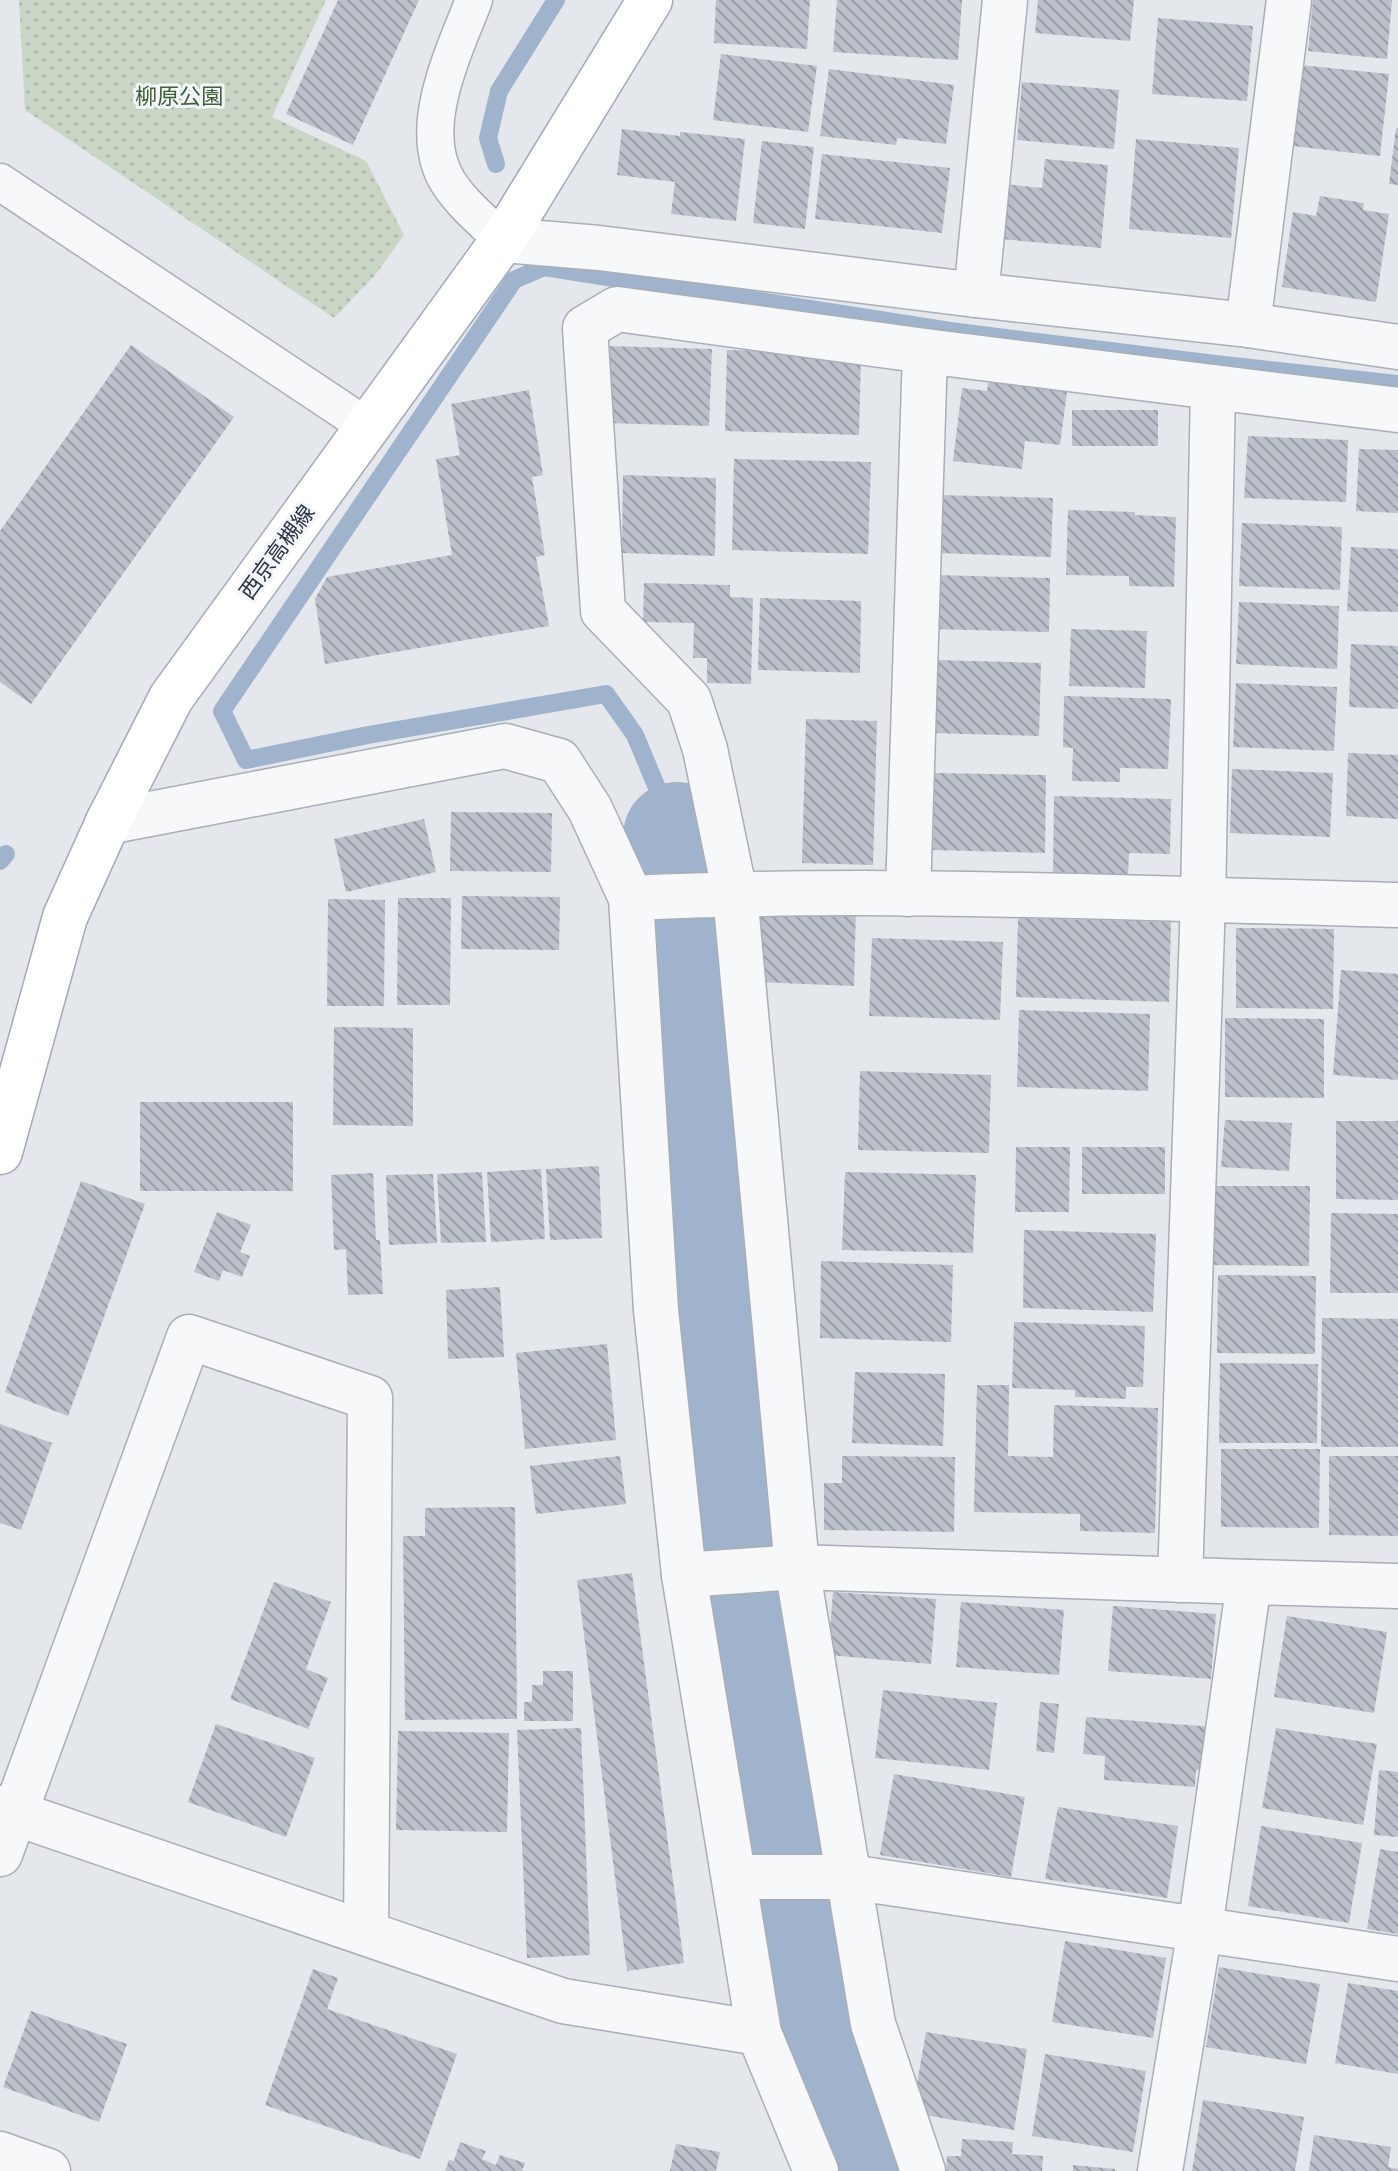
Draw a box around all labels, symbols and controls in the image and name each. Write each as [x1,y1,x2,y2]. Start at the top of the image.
park label: 柳原公園 [135,83,223,110]
street label: 西京高槻線 [234,500,320,604]

